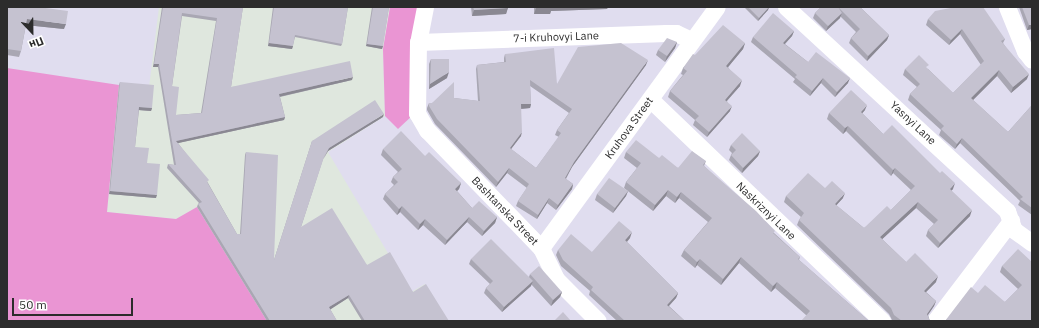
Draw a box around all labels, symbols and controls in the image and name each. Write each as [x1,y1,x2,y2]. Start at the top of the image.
north arrow [12,12,52,52]
street label: 7-i Kruhovyi Lane [513,29,599,45]
text: Пн [27,34,46,52]
street label: Kruhova Street [602,94,656,162]
street label: Yasnyi Lane [887,98,939,148]
street label: Bashtanska Street [469,174,541,248]
street label: Naskriznyi Lane [734,179,798,243]
scale bar [14,290,135,316]
text: 50 m [19,297,47,312]

